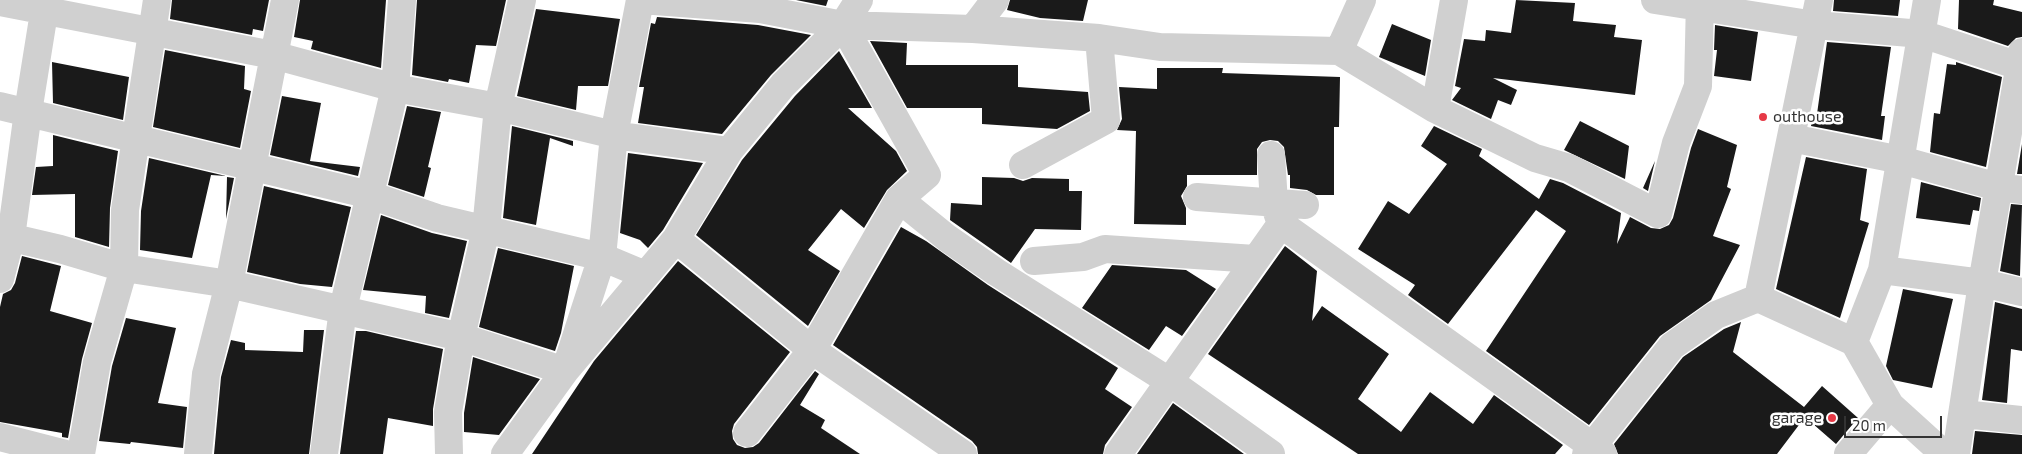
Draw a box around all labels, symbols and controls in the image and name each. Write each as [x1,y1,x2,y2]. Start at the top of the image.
place label: outhouse [1773,107,1842,127]
marker: outhouse [1757,111,1769,123]
scale bar [1847,406,1944,438]
place label: garage [1772,408,1822,428]
marker: garage [1826,412,1838,424]
text: 20 m [1852,416,1886,434]

